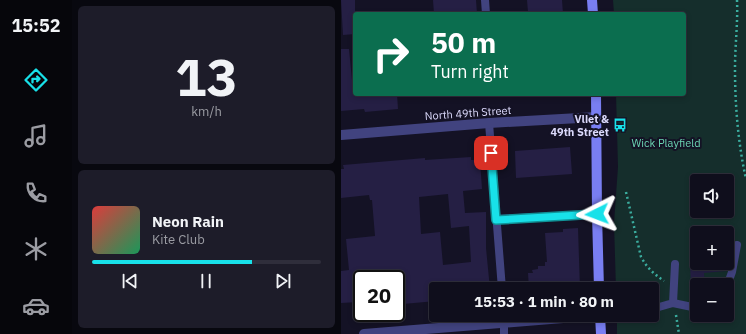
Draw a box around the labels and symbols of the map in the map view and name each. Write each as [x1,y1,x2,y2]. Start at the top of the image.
street label: North 49th Street [424,103,512,123]
place label: Vliet & 49th Street [550,112,609,139]
bus stop icon: Vliet & 49th Street [612,117,628,133]
pin [474,136,508,170]
park label: Wick Playfield [631,136,701,150]
position arrow [576,193,618,235]
speed limit sign: 20 [353,270,405,322]

